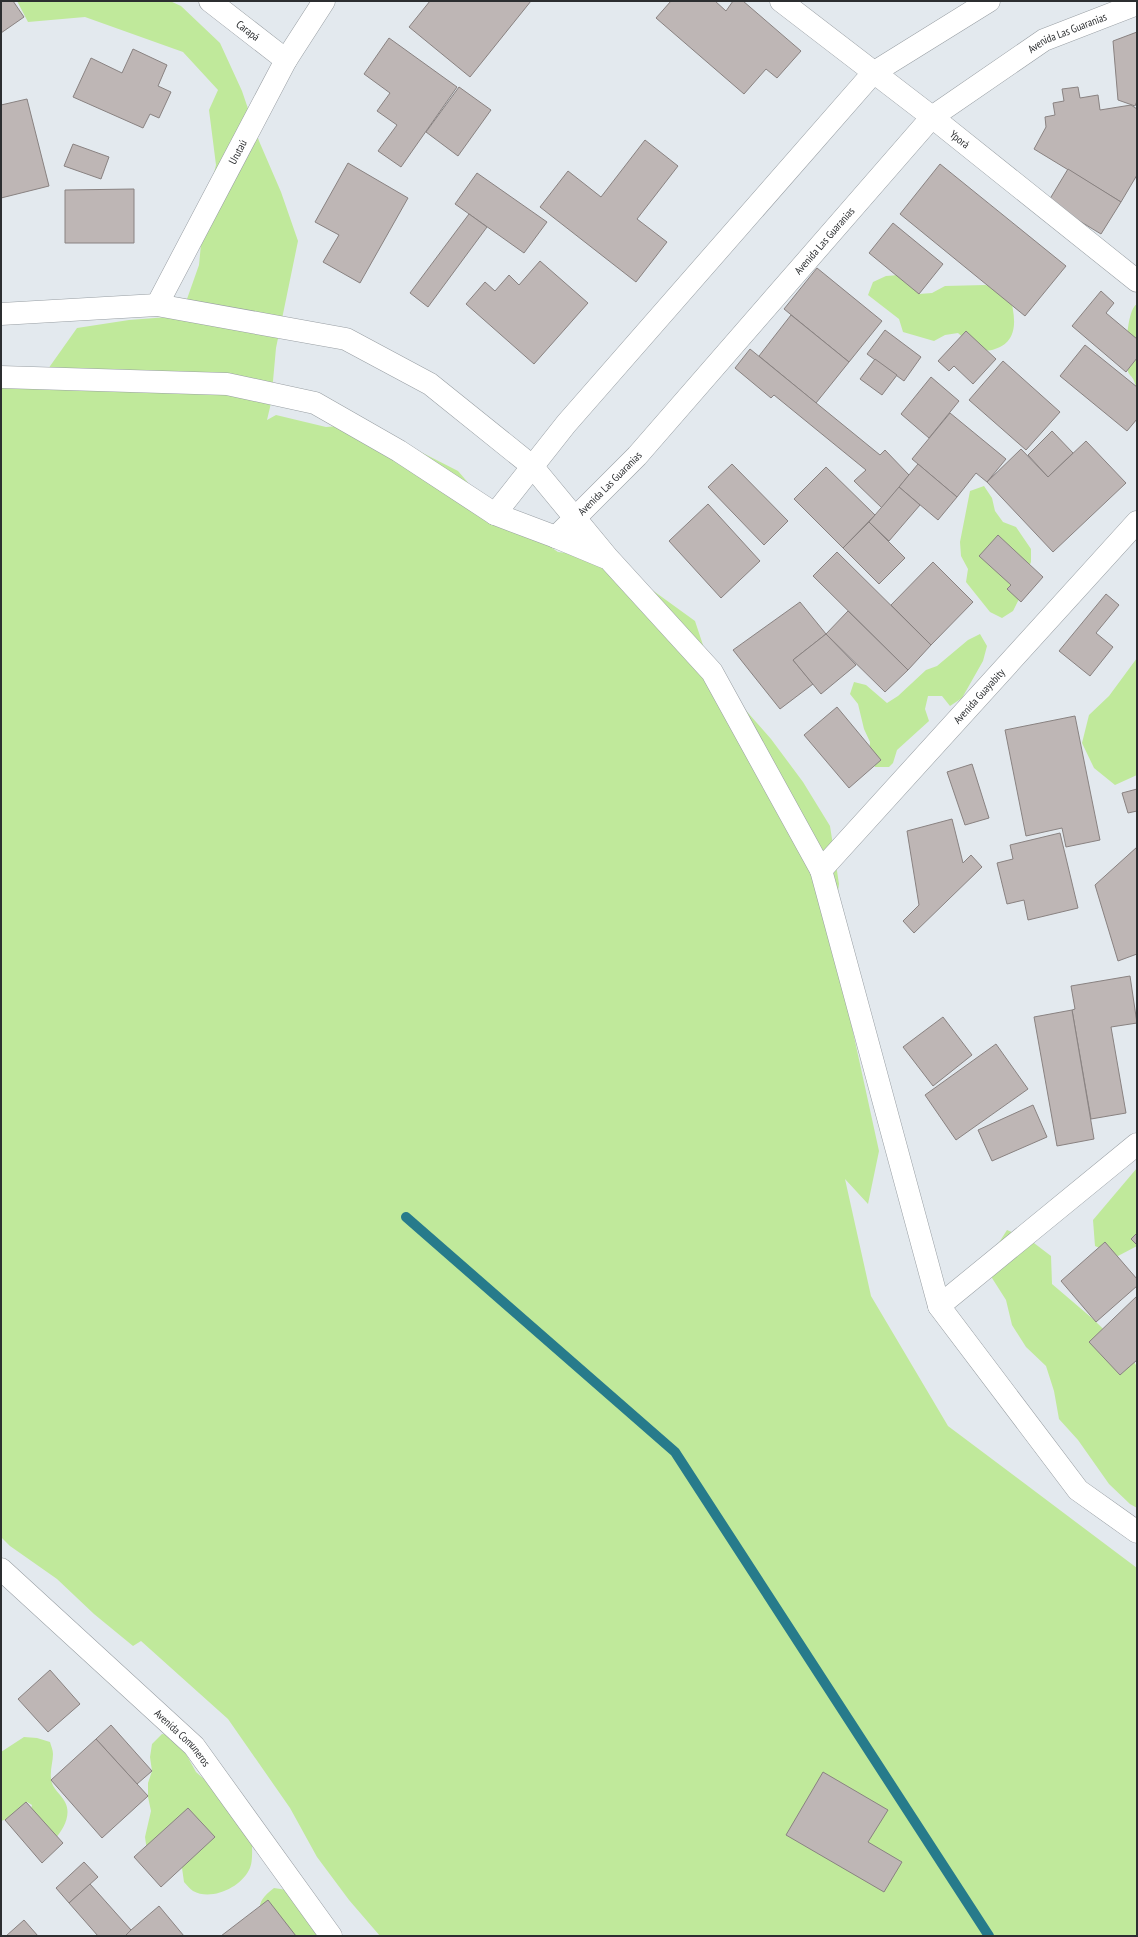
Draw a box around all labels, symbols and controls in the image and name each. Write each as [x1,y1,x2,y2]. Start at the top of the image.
street label: Avenida Las Guaranias [1025,9,1109,56]
street label: Carapá [233,17,262,44]
street label: Yporá [947,127,973,151]
street label: Urutaú [225,137,250,167]
street label: Avenida Las Guaranias [791,204,858,277]
street label: Avenida Las Guaranias [575,448,645,518]
street label: Avenida Guayabity [950,665,1008,727]
street label: Avenida Comuneros [151,1706,214,1769]

